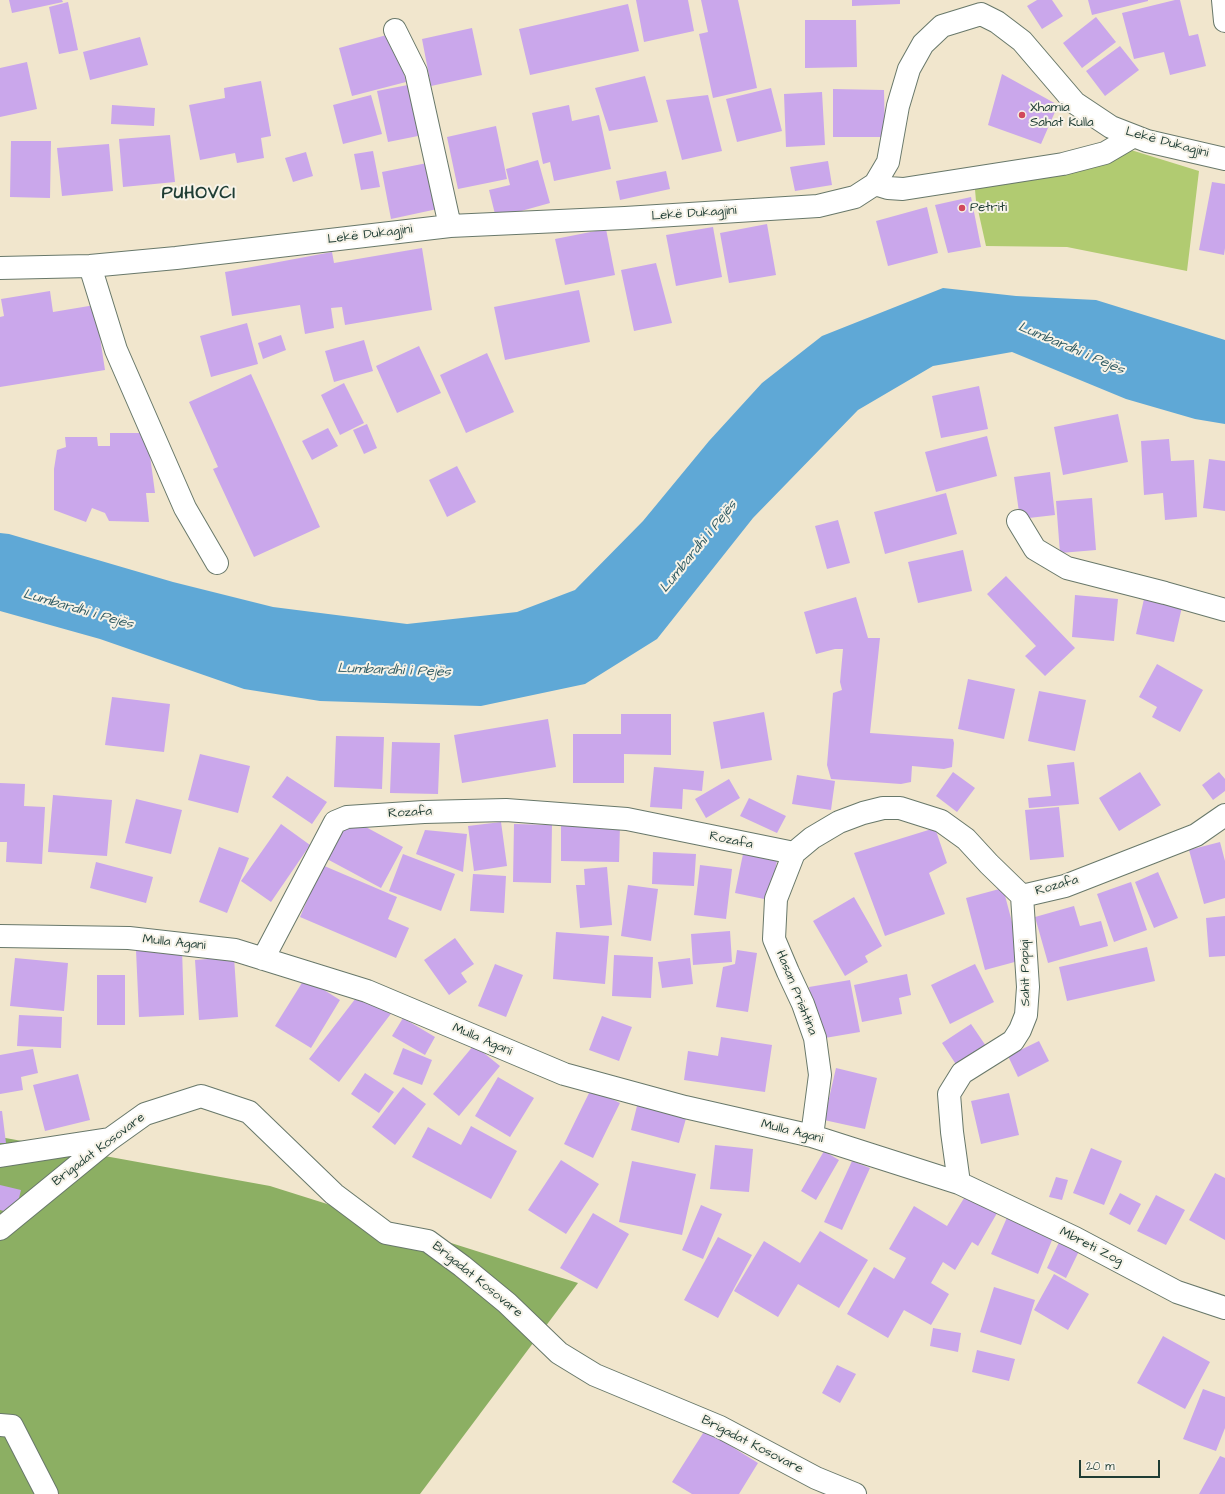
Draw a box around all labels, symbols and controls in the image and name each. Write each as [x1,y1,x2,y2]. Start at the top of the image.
place label: Xhamia Sahat Kulla [1030,100,1094,131]
marker: Xhamia Sahat Kulla [1017,110,1027,120]
street label: Lekë Dukagjini [1124,124,1210,162]
district label: PUHOVCI [162,184,236,204]
place label: Petriti [970,200,1007,216]
street label: Lekë Dukagjini [651,203,737,225]
marker: Petriti [957,203,967,213]
street label: Lekë Dukagjini [327,222,413,248]
water label: Lumbardhi i Pejës [1015,319,1127,379]
water label: Lumbardhi i Pejës [657,498,741,596]
water label: Lumbardhi i Pejës [21,586,135,634]
water label: Lumbardhi i Pejës [337,661,451,681]
street label: Rozafa [388,804,432,822]
street label: Rozafa [708,829,754,853]
street label: Rozafa [1034,872,1080,900]
street label: Mulla Agani [142,932,206,954]
street label: Sahit Papiqi [1018,940,1034,1006]
street label: Hasan Prishtina [772,948,820,1038]
street label: Mulla Agani [450,1020,514,1060]
street label: Brigadat Kosovare [50,1110,148,1190]
street label: Mulla Agani [759,1117,825,1147]
street label: Mbreti Zog [1057,1224,1125,1270]
street label: Brigadat Kosovare [429,1239,525,1321]
street label: Brigadat Kosovare [699,1413,805,1477]
scale bar [1081,1452,1162,1478]
text: 20 m [1086,1458,1115,1475]

